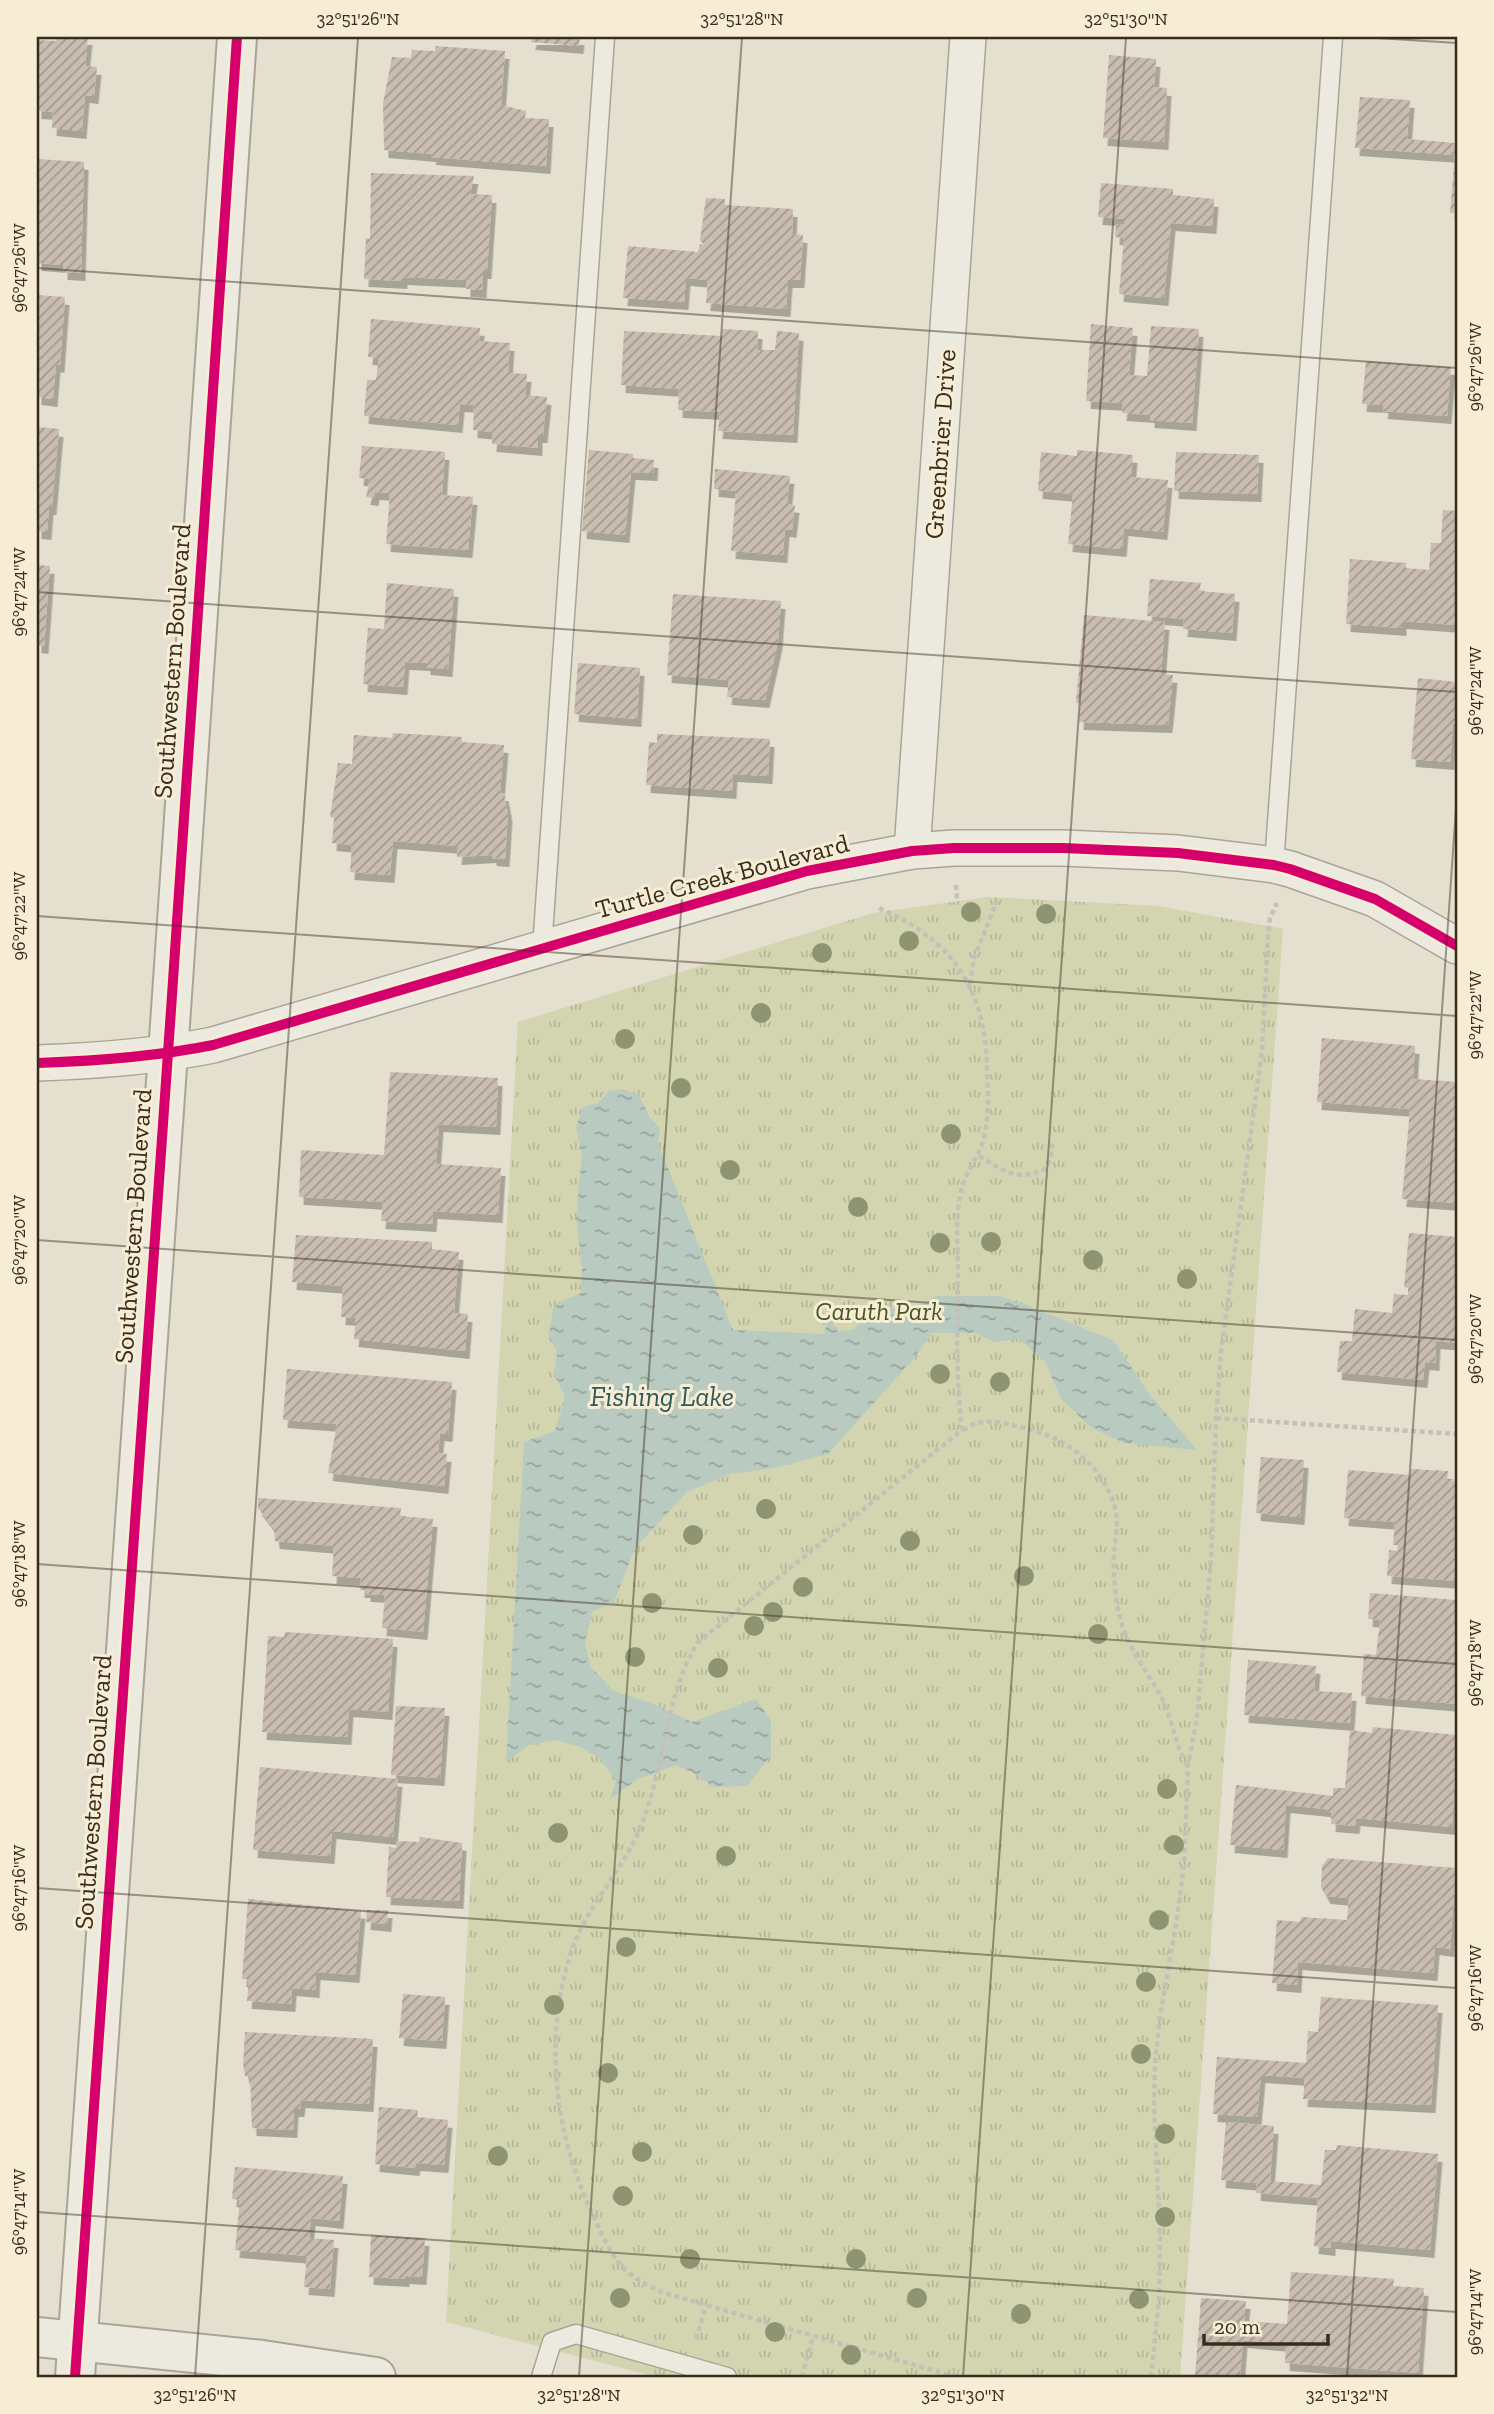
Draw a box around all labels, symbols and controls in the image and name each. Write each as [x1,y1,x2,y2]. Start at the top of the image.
text: 32°51'26"N [316,8,400,30]
text: 32°51'28"N [700,8,784,30]
text: 32°51'30"N [1084,8,1168,30]
text: 96°47'26"W [8,223,30,313]
text: 96°47'26"W [1464,322,1486,412]
street label: Greenbrier Drive [917,348,963,540]
street label: Southwestern Boulevard [146,522,198,800]
text: 96°47'24"W [8,547,30,636]
text: 96°47'24"W [1464,646,1486,735]
street label: Turtle Creek Boulevard [592,827,852,925]
text: 96°47'22"W [8,871,30,960]
text: 96°47'22"W [1464,970,1486,1059]
street label: Southwestern Boulevard [107,1087,159,1365]
text: 96°47'20"W [8,1195,30,1285]
text: 96°47'20"W [1464,1294,1486,1384]
park label: Caruth Park [815,1295,943,1327]
water label: Fishing Lake [590,1380,734,1413]
text: 96°47'18"W [8,1520,30,1607]
text: 96°47'18"W [1464,1619,1486,1706]
street label: Southwestern Boulevard [67,1653,119,1931]
text: 96°47'16"W [8,1844,30,1931]
text: 96°47'16"W [1464,1944,1486,2031]
text: 96°47'14"W [8,2169,30,2255]
text: 96°47'14"W [1464,2269,1486,2355]
scale bar [1204,2302,1328,2346]
text: 20 m [1214,2314,1260,2339]
text: 32°51'26"N [153,2384,237,2406]
text: 32°51'28"N [537,2384,621,2406]
text: 32°51'30"N [921,2384,1005,2406]
text: 32°51'32"N [1306,2384,1388,2406]

